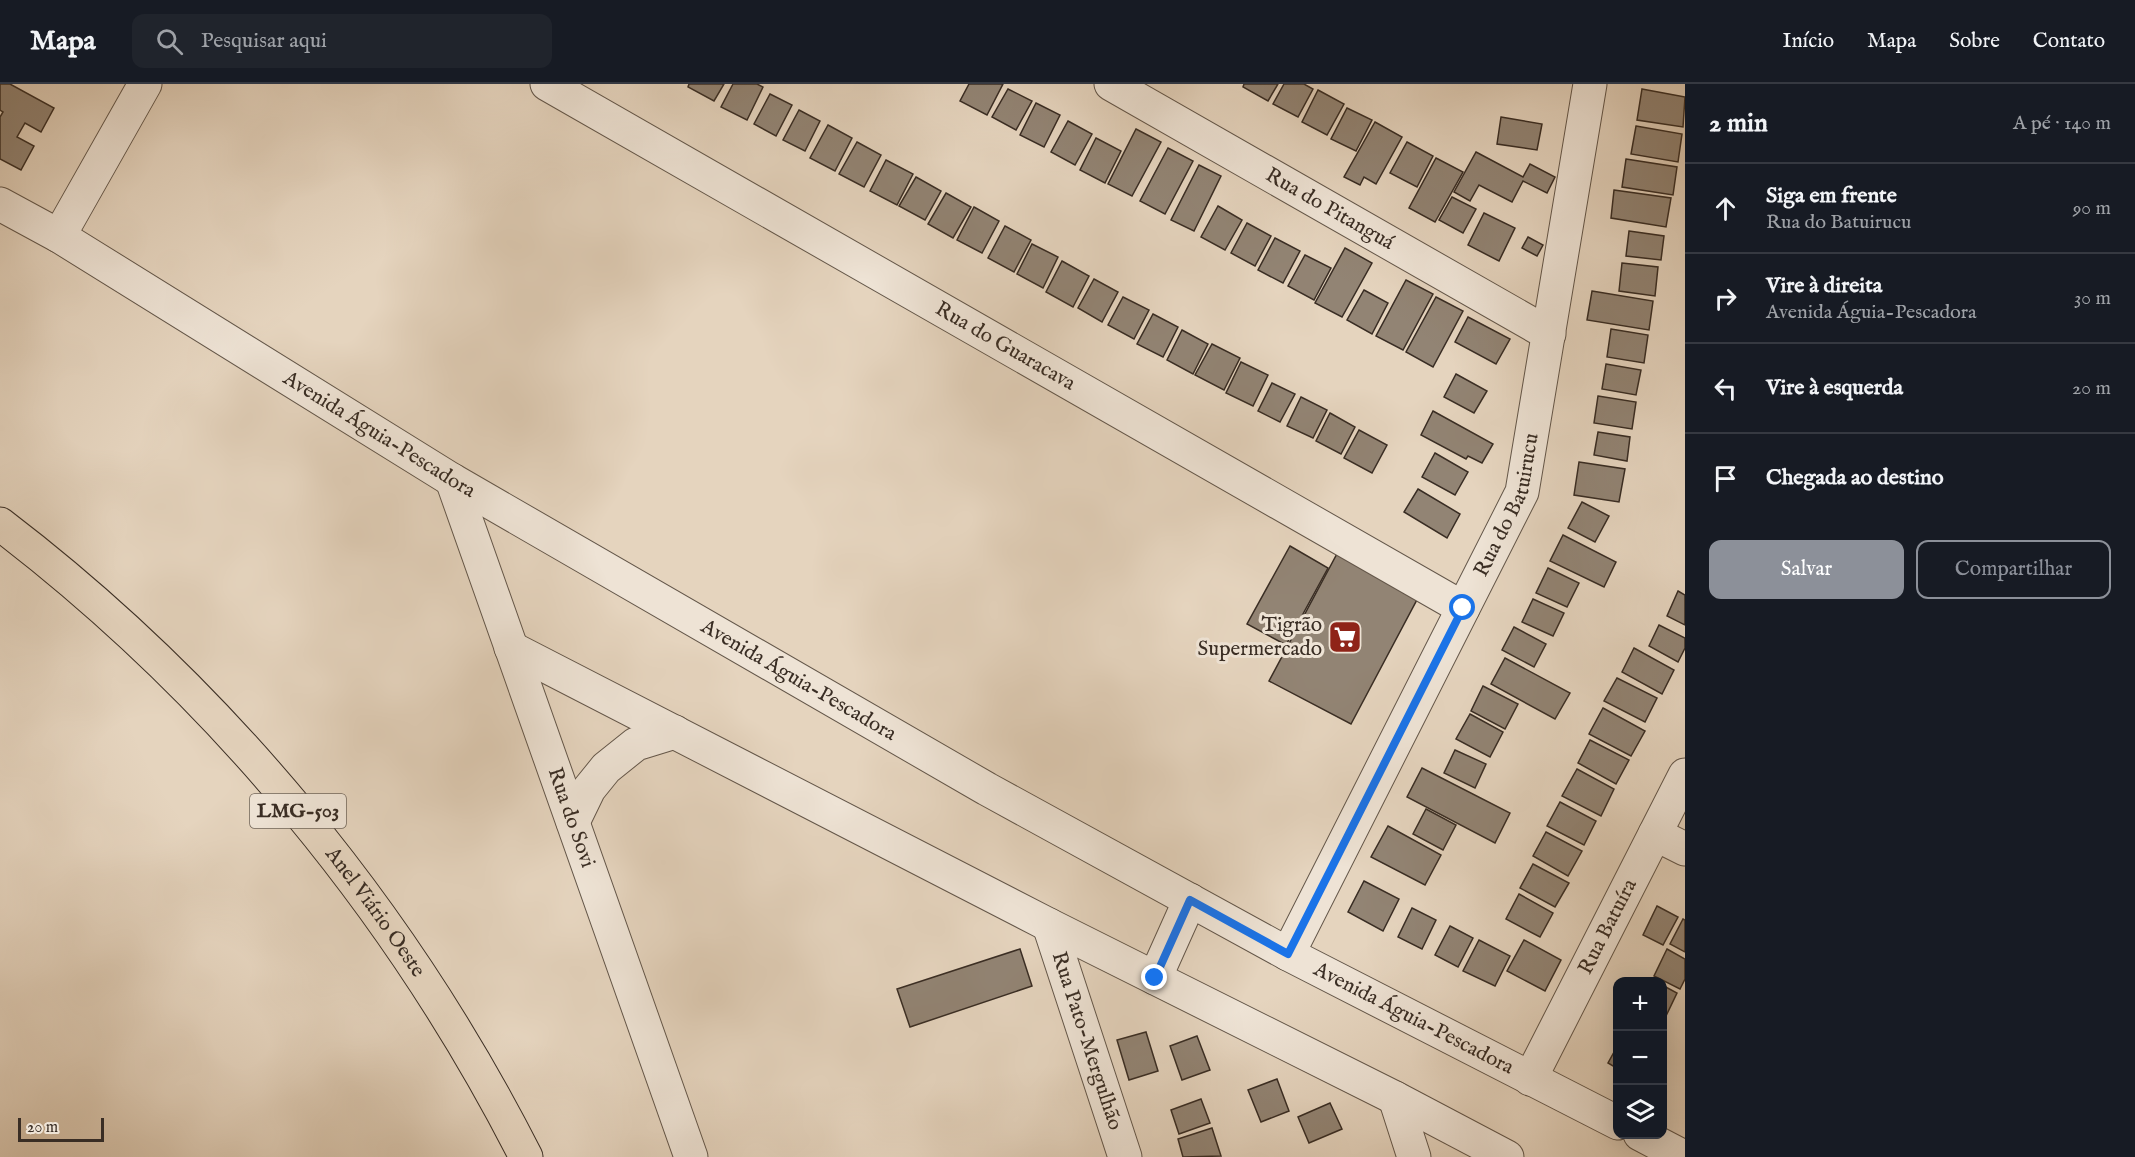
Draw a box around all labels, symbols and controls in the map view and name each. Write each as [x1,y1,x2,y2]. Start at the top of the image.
search box [132,14,552,68]
text: Mapa [30,24,96,59]
icon: search [153,25,186,58]
text: Pesquisar aqui [201,27,327,55]
text: Início [1782,28,1834,55]
text: Mapa [1867,28,1916,55]
text: Sobre [1949,28,2000,55]
text: Contato [2033,28,2105,55]
text: 2 min [1709,107,1768,140]
text: A pé · 140 m [2013,111,2111,136]
street label: Rua do Pitanguá [1261,161,1400,257]
text: Siga em frente [1766,182,1897,210]
icon: ahead [1709,192,1742,225]
text: 90 m [2073,196,2111,221]
text: Rua do Batuirucu [1766,210,1911,235]
text: Vire à direita [1766,272,1882,300]
icon: right [1709,282,1742,315]
text: 30 m [2074,286,2111,311]
street label: Rua do Guaracava [930,295,1081,397]
text: Avenida Águia-Pescadora [1766,300,1977,325]
street label: Avenida Águia-Pescadora [277,364,481,505]
icon: left [1709,372,1742,405]
text: Vire à esquerda [1766,374,1903,402]
text: 20 m [2072,376,2111,401]
street label: Rua do Batuirucu [1468,431,1545,581]
icon: arrive [1709,462,1742,495]
text: Chegada ao destino [1766,464,1944,492]
button: Salvar [1709,540,1904,599]
button: Compartilhar [1916,540,2111,599]
route start [1449,594,1475,620]
place label: Tigrão Supermercado [1198,612,1322,663]
street label: Avenida Águia-Pescadora [695,613,902,748]
supermarket icon: Tigrão Supermercado [1327,619,1363,655]
street label: Rua do Sovi [541,764,601,871]
road number: LMG-503 [250,794,346,828]
street label: Anel Viário Oeste [319,841,431,983]
street label: Rua Batuíra [1572,873,1644,979]
street label: Rua Pato-Mergulhão [1045,948,1129,1134]
street label: Avenida Águia-Pescadora [1308,955,1519,1081]
route end [1141,964,1167,990]
map controls [1613,977,1667,1139]
button: + [1613,977,1667,1031]
button: − [1613,1031,1667,1085]
button: layers [1613,1085,1667,1139]
scale bar [18,1115,104,1142]
text: 20 m [27,1118,58,1138]

